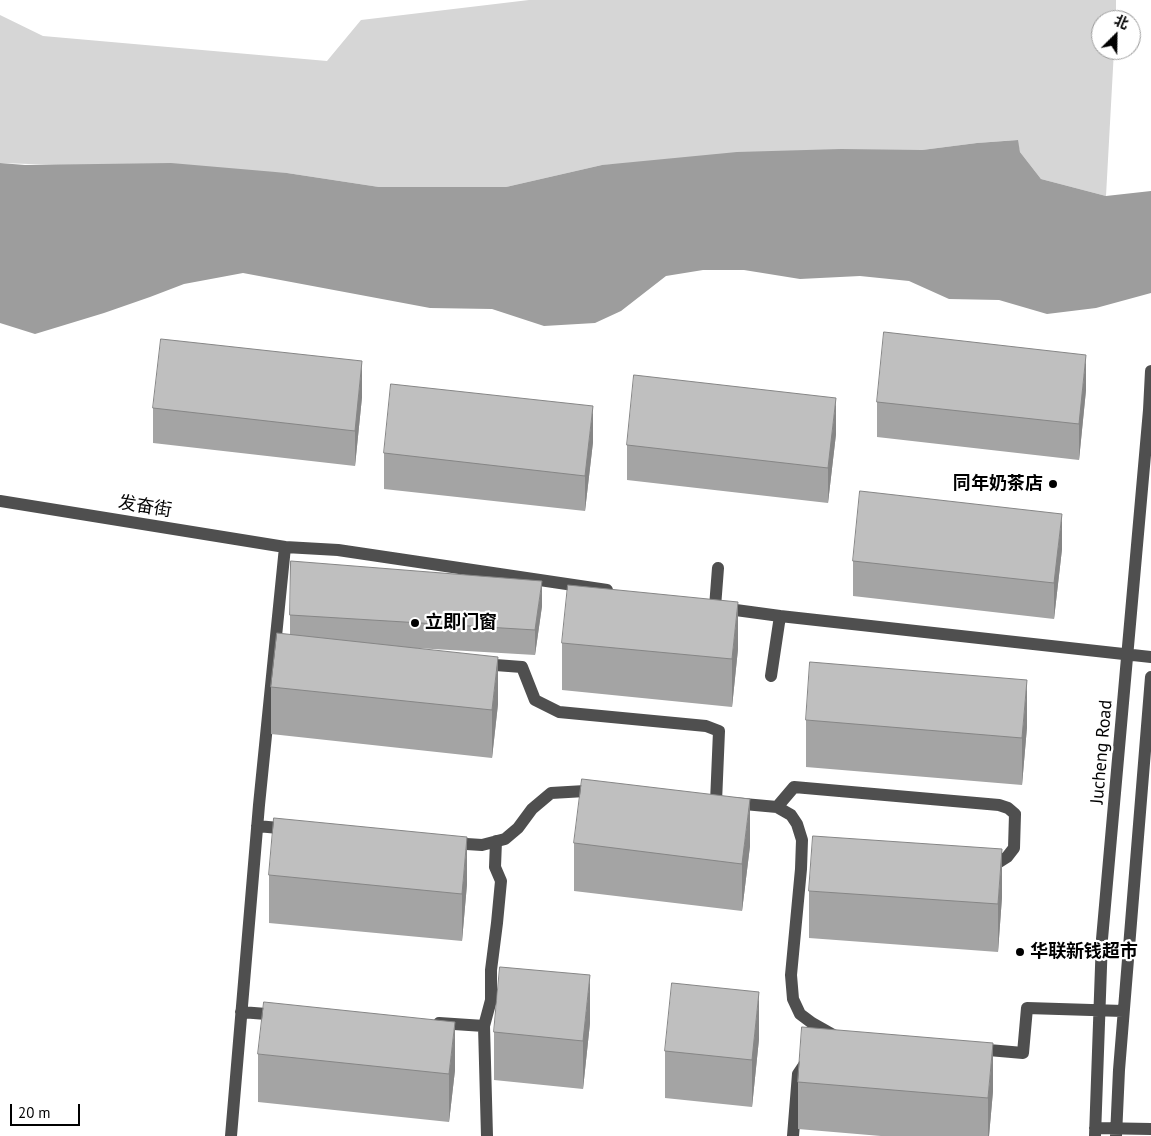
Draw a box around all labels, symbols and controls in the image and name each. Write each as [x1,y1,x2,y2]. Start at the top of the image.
north arrow [1091,10,1141,60]
text: 北 [1112,11,1131,33]
place label: 同年奶茶店 [953,473,1043,495]
marker: 同年奶茶店 [1047,478,1059,490]
street label: 发奋街 [117,492,173,522]
place label: 立即门窗 [425,612,497,634]
marker: 立即门窗 [409,617,421,629]
street label: Jucheng Road [1087,699,1117,805]
place label: 华联新钱超市 [1030,941,1138,963]
marker: 华联新钱超市 [1014,946,1026,958]
scale bar [12,1094,82,1126]
text: 20 m [18,1103,51,1122]

